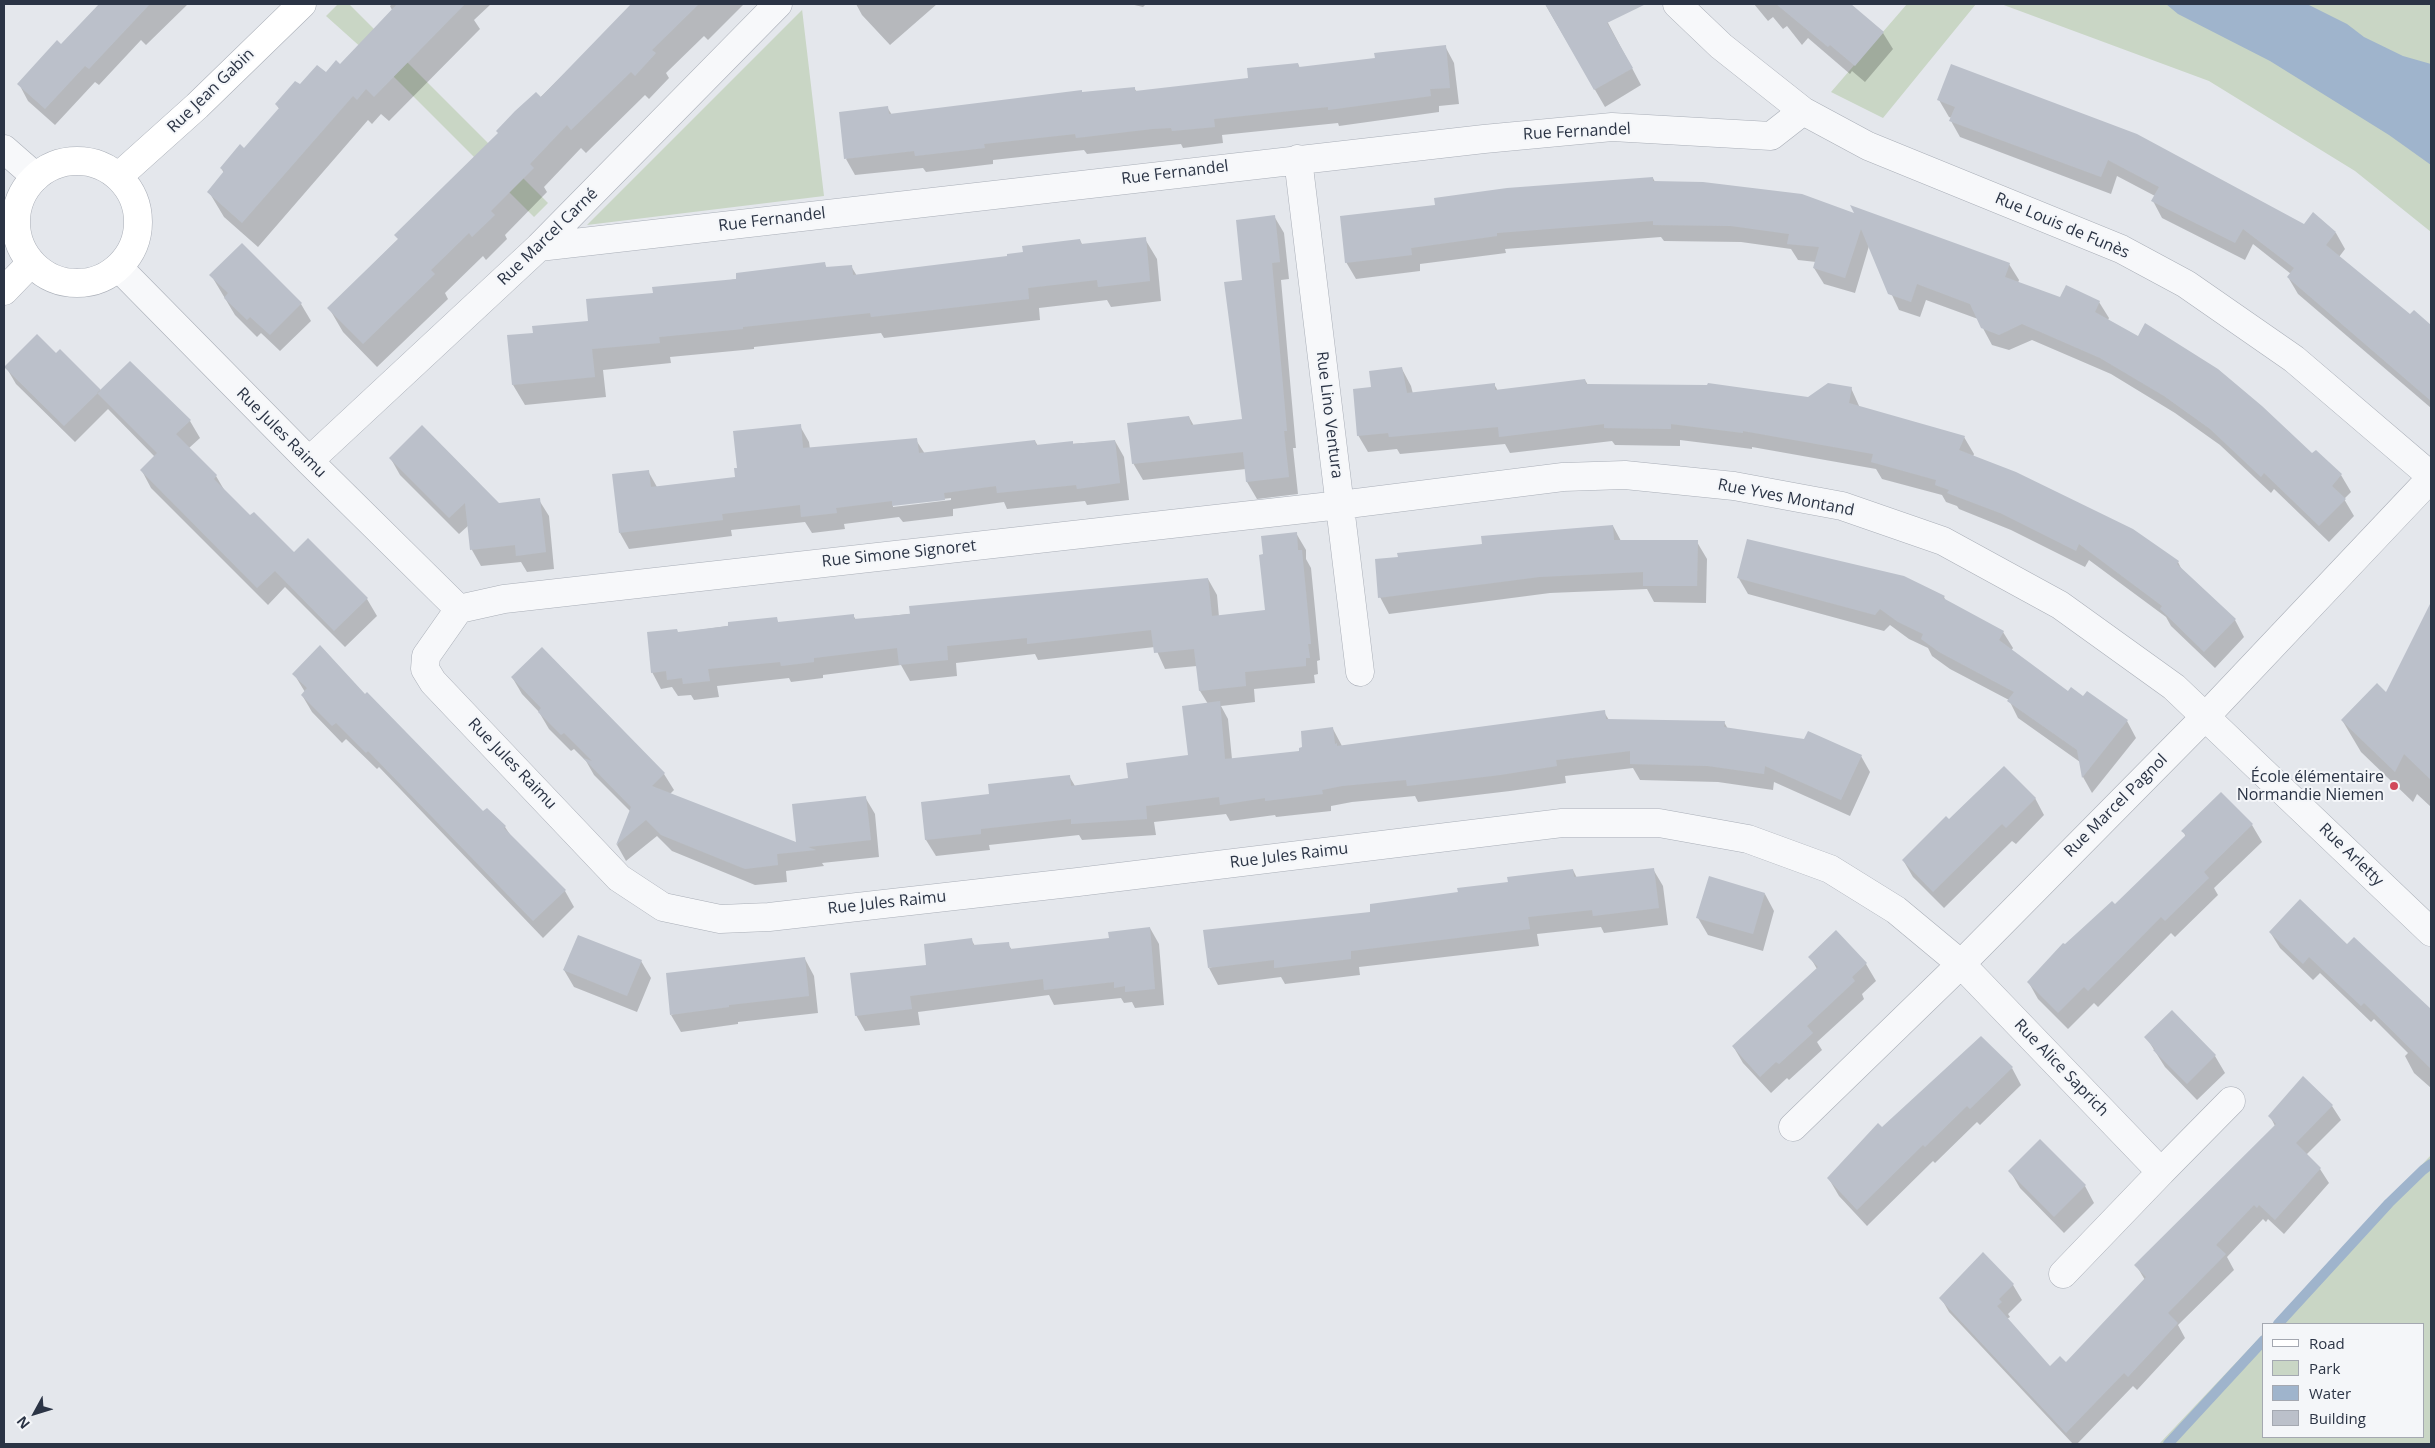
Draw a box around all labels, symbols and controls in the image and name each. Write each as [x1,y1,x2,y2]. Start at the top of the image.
street label: Rue Jean Gabin [164,45,258,137]
street label: Rue Fernandel [1523,120,1631,144]
street label: Rue Fernandel [1120,157,1230,189]
street label: Rue Marcel Carné [494,184,602,290]
street label: Rue Louis de Funès [1992,189,2132,263]
street label: Rue Fernandel [717,204,827,236]
street label: Rue Lino Ventura [1312,350,1346,480]
street label: Rue Jules Raimu [232,384,330,482]
street label: Rue Yves Montand [1716,475,1856,521]
street label: Rue Simone Signoret [821,536,977,572]
street label: Rue Jules Raimu [464,714,560,814]
street label: Rue Marcel Pagnol [2060,750,2172,862]
place label: École élémentaire Normandie Niemen [2237,767,2384,805]
marker: École élémentaire Normandie Niemen [2388,780,2400,792]
street label: Rue Arletty [2315,820,2387,890]
street label: Rue Jules Raimu [1229,839,1349,873]
street label: Rue Jules Raimu [827,887,947,919]
street label: Rue Alice Saprich [2010,1016,2112,1120]
legend [2262,1323,2425,1438]
text: Road [2309,1333,2345,1353]
text: Park [2309,1358,2340,1378]
text: Water [2309,1383,2351,1403]
north arrow [10,1388,60,1438]
text: Building [2309,1408,2366,1428]
text: N [12,1412,34,1433]

